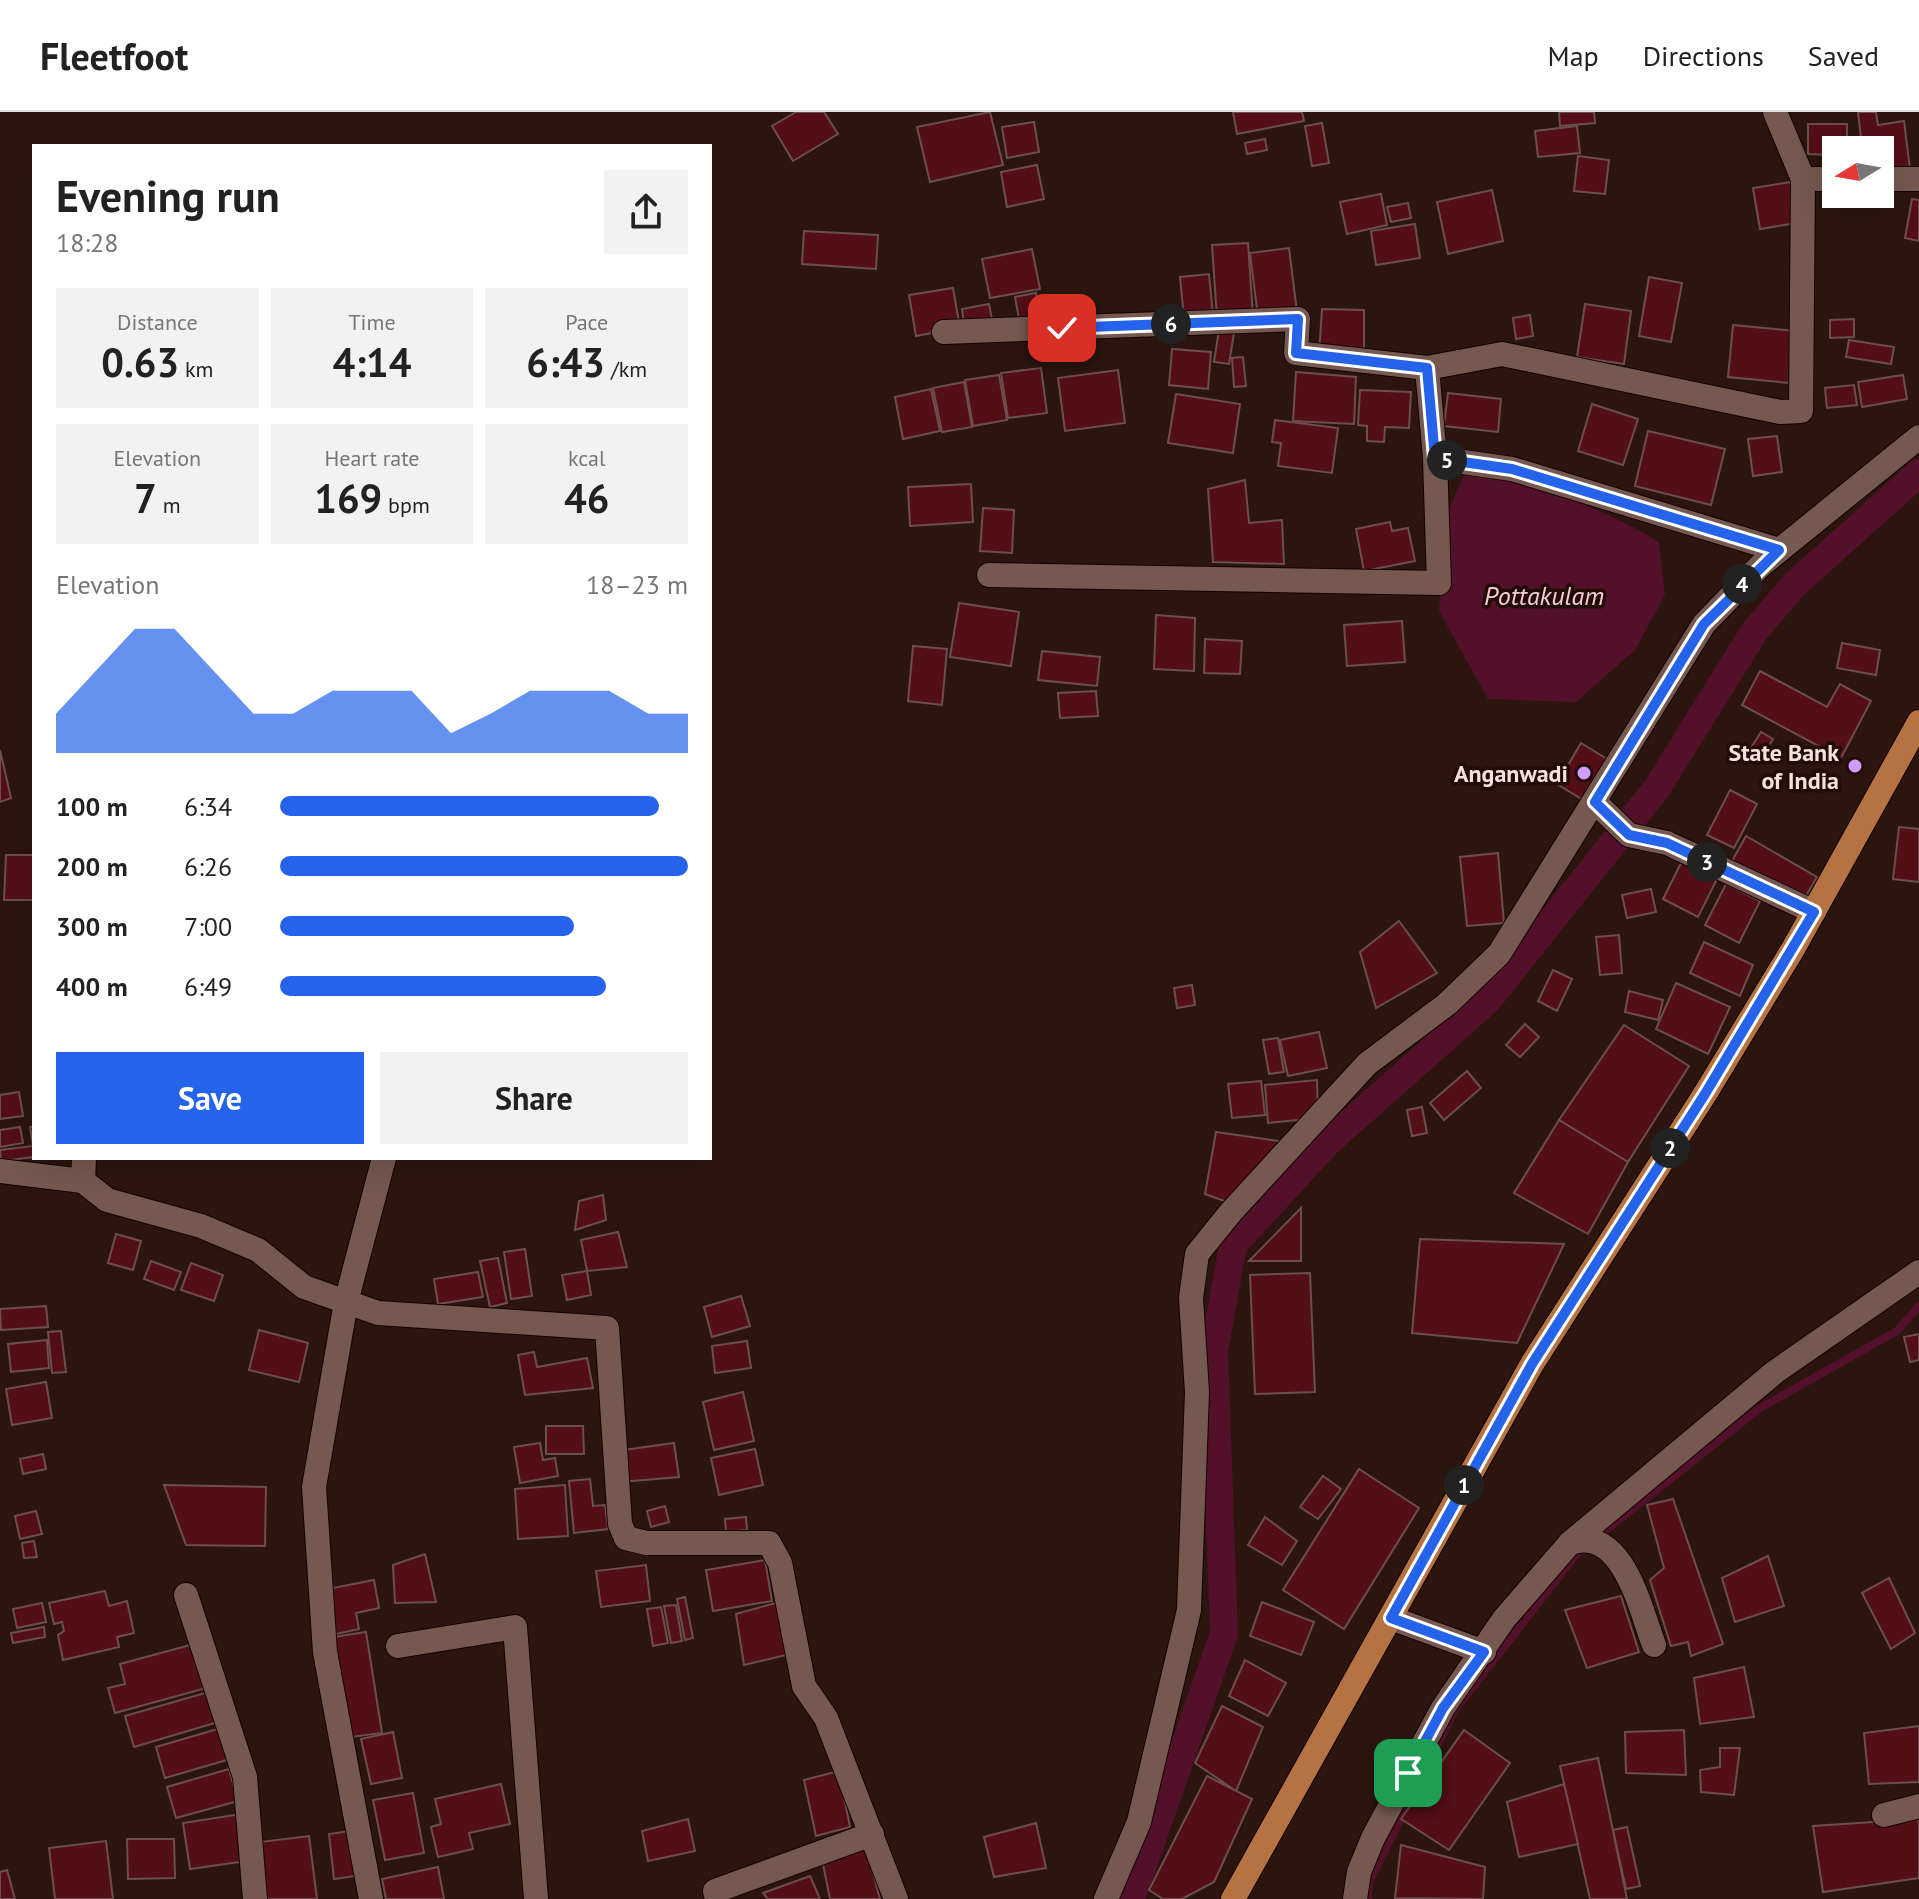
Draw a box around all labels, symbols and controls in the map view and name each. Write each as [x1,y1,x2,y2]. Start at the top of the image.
text: Fleetfoot [40,31,188,80]
text: Map [1548,37,1599,74]
text: Directions [1643,37,1764,74]
text: Saved [1808,37,1879,74]
north arrow [1822,136,1894,208]
map controls [1822,136,1894,208]
text: Evening run [56,167,280,224]
button: share [604,170,688,254]
text: 18:28 [56,226,118,259]
pin [1028,294,1096,362]
pin: 6 [1151,304,1191,344]
icon: check [1040,306,1084,350]
text: Distance [117,308,198,336]
text: Time [348,308,396,336]
text: Pace [565,308,608,336]
text: 6 [1165,310,1177,338]
text: 0.63 [101,336,179,388]
text: 4:14 [333,336,411,388]
text: 6:43 [526,336,605,388]
text: km [179,355,213,383]
text: /km [605,355,647,383]
pin: 5 [1427,440,1467,480]
text: Elevation [114,444,201,472]
text: Heart rate [324,444,420,472]
text: kcal [568,444,605,472]
text: 5 [1441,446,1453,474]
text: 7 [134,472,157,524]
text: 169 [314,472,382,524]
text: 46 [564,472,609,524]
text: m [157,491,181,519]
text: bpm [382,491,430,519]
pin: 4 [1722,564,1762,604]
text: Elevation [56,568,160,601]
text: 18–23 m [586,568,688,601]
text: 4 [1736,570,1748,598]
water label: Pottakulam [1484,579,1604,612]
place label: State Bank of India [1729,737,1839,796]
marker: State Bank of India [1846,757,1864,775]
place label: Anganwadi [1454,758,1568,789]
marker: Anganwadi [1575,764,1593,782]
text: 100 m [56,790,128,823]
text: 6:34 [184,790,232,823]
pin: 3 [1687,842,1727,882]
text: 3 [1701,848,1713,876]
text: 200 m [56,850,128,883]
text: 6:26 [184,850,232,883]
text: 300 m [56,910,128,943]
text: 7:00 [184,910,232,943]
text: 400 m [56,970,128,1003]
text: 6:49 [184,970,232,1003]
button: Save [56,1052,364,1144]
button: Share [380,1052,688,1144]
pin: 2 [1650,1128,1690,1168]
text: 2 [1664,1134,1676,1162]
pin: 1 [1444,1465,1484,1505]
text: 1 [1458,1471,1470,1499]
pin [1374,1739,1442,1807]
icon: arrive [1386,1751,1430,1795]

